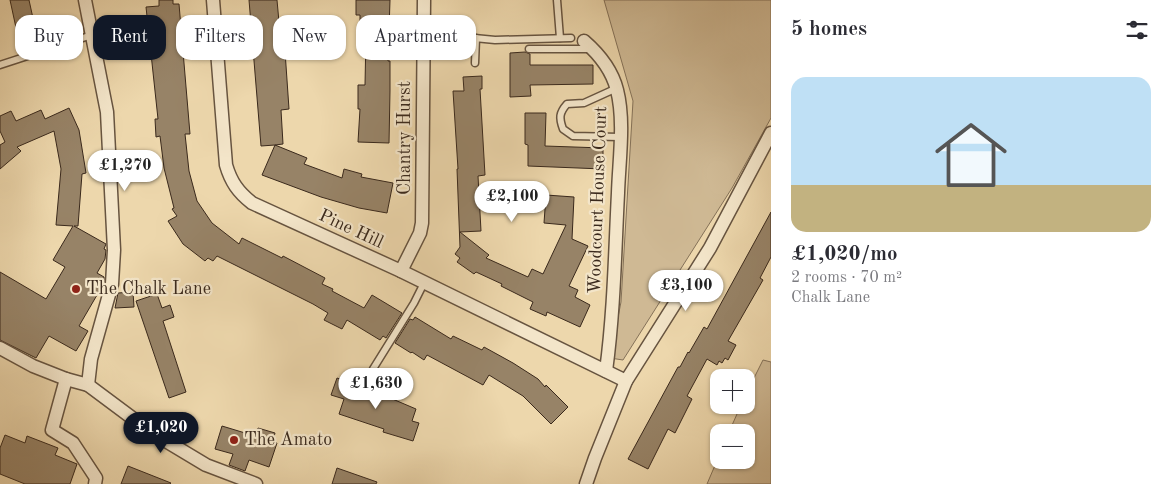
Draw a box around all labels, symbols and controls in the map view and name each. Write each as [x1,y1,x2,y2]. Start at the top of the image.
chip: Buy [15,15,83,60]
chip: Rent [93,15,166,60]
chip: Filters [176,15,263,60]
chip: New [273,15,346,60]
chip: Apartment [356,15,476,60]
icon: filters [1123,16,1151,44]
text: 5 homes [791,19,867,40]
street label: Chantry Hurst [396,81,414,195]
street label: Woodcourt House Court [586,106,610,294]
icon: home [926,110,1016,200]
pin: £1,270 [84,150,166,192]
text: £1,270 [98,158,152,174]
pin: £2,100 [471,180,553,223]
text: £2,100 [485,189,539,205]
street label: Pine Hill [316,206,386,252]
text: £1,020/mo [791,244,898,265]
pin: £3,100 [645,270,727,312]
text: 2 rooms · 70 m² [791,270,902,286]
text: £3,100 [659,278,713,294]
place label: The Chalk Lane [86,280,211,298]
marker: The Chalk Lane [70,283,82,295]
text: Chalk Lane [791,290,870,306]
pin: £1,630 [335,368,417,410]
map controls [710,369,755,469]
button: + [710,369,755,414]
text: £1,630 [349,376,403,392]
pin: £1,020 [120,412,202,454]
text: £1,020 [134,420,188,436]
button: − [710,424,755,469]
place label: The Amato [244,431,332,449]
marker: The Amato [228,434,240,446]

